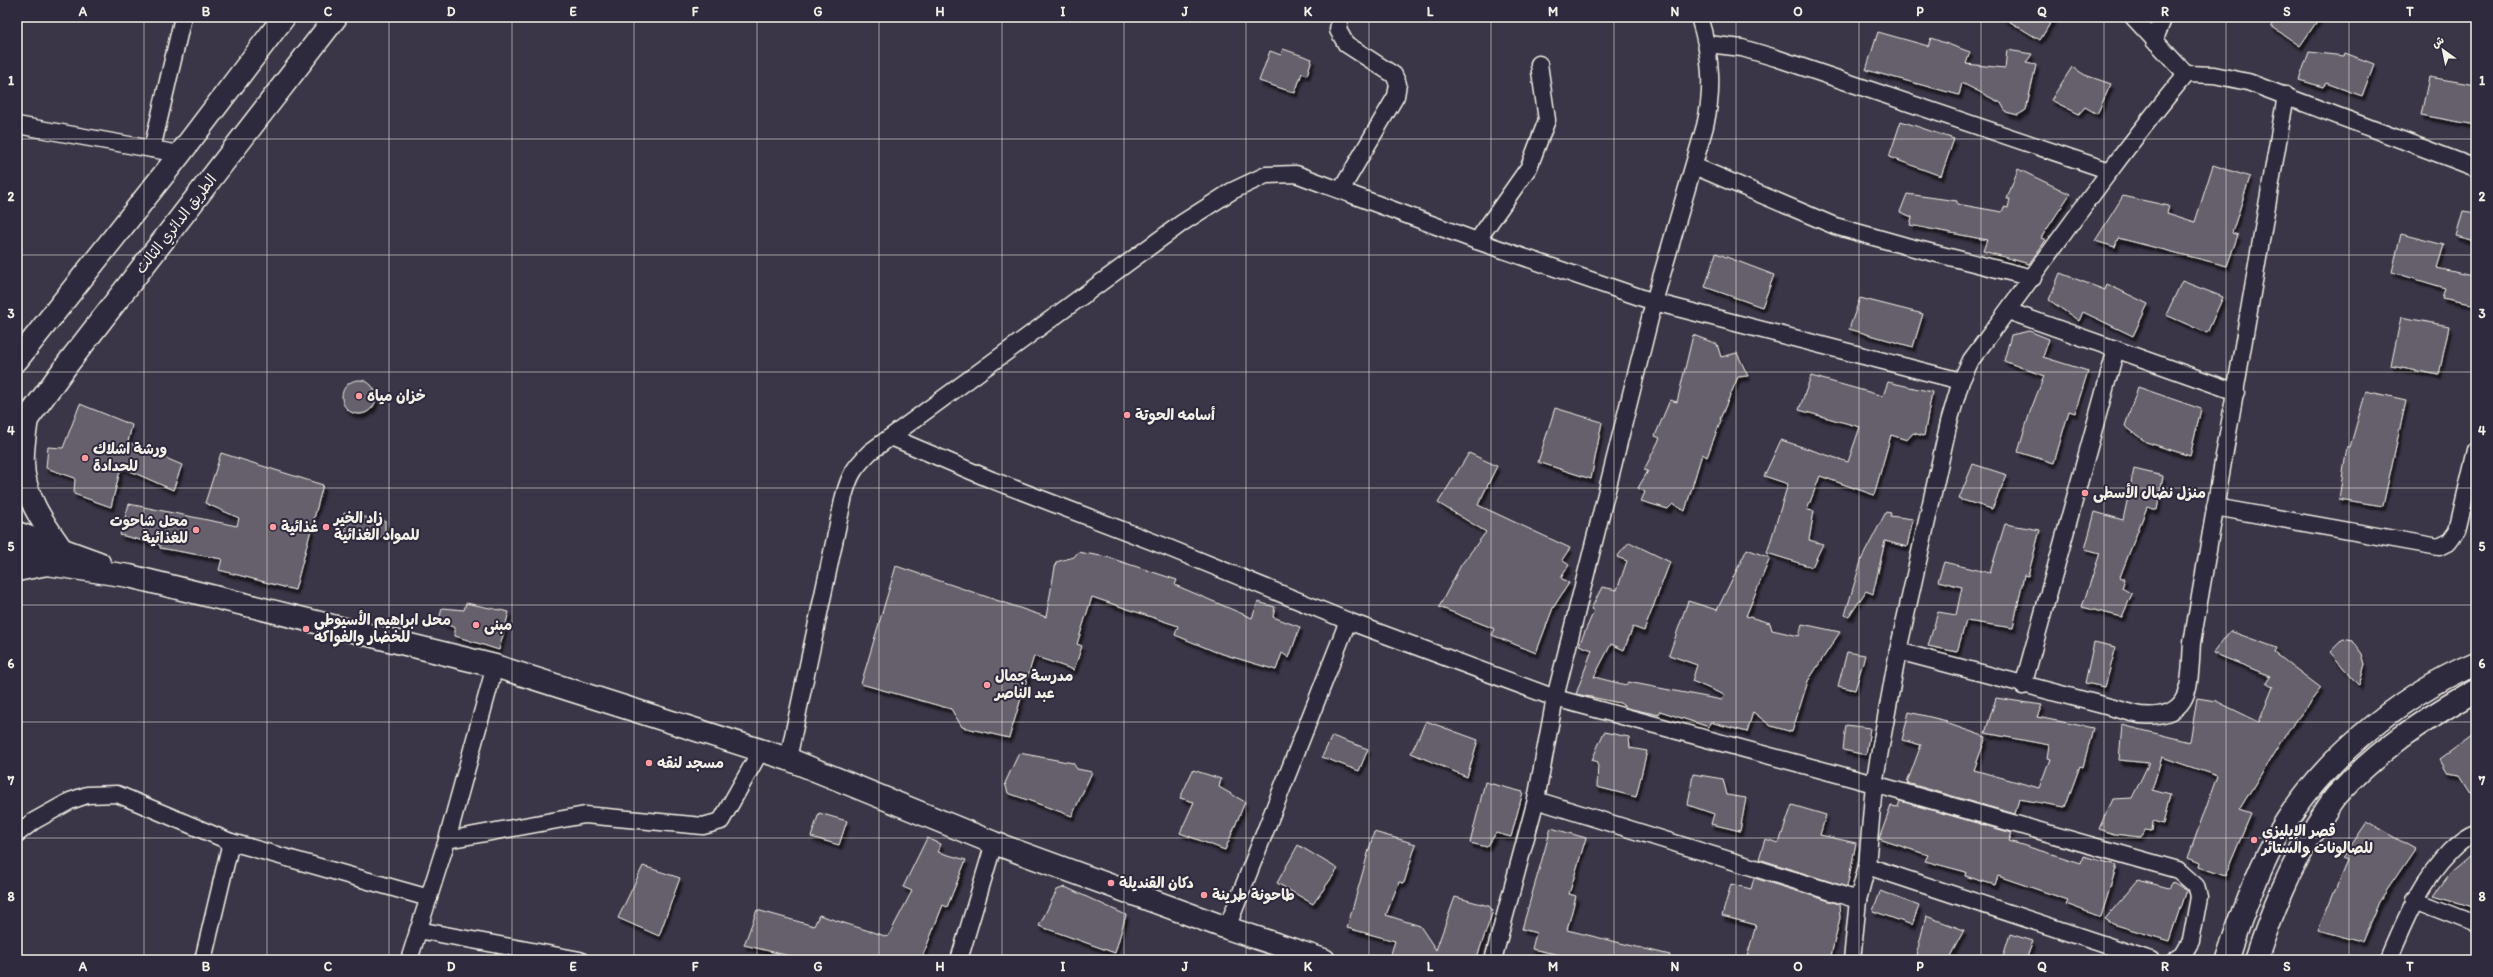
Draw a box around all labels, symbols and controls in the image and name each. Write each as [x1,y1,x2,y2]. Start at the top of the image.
text: A [78,4,88,19]
text: B [202,4,211,19]
text: C [324,4,333,19]
text: D [447,4,456,19]
text: E [569,4,577,19]
text: F [692,4,699,19]
text: G [814,4,823,19]
text: H [936,4,945,19]
text: I [1061,4,1066,19]
text: J [1181,4,1189,19]
text: K [1304,4,1313,19]
text: L [1427,4,1434,19]
text: M [1548,4,1558,19]
text: N [1671,4,1680,19]
text: O [1793,4,1803,19]
text: P [1916,4,1924,19]
text: Q [2037,4,2047,19]
text: R [2161,4,2169,19]
text: S [2283,4,2291,19]
text: T [2405,4,2414,19]
north arrow [2423,30,2463,70]
text: ش [2429,33,2446,51]
text: 1 [8,73,14,88]
text: 1 [2479,73,2485,88]
street label: الطريق الدائري الثالث [132,171,222,279]
text: 2 [8,189,15,204]
text: 2 [2479,189,2486,204]
text: 3 [7,306,15,321]
text: 3 [2478,306,2486,321]
place label: خزان مياه [367,387,426,405]
marker: خزان مياه [354,391,364,401]
place label: أسامه الحوتة [1135,405,1216,425]
marker: أسامه الحوتة [1122,410,1132,420]
text: 4 [7,423,15,438]
text: 4 [2478,423,2486,438]
place label: ورشة اشلاك للحدادة [93,440,167,475]
marker: ورشة اشلاك للحدادة [80,453,90,463]
place label: منزل نضال الأسطى [2093,482,2206,503]
marker: منزل نضال الأسطى [2080,488,2090,498]
place label: زاد الخير للمواد الغذائية [332,509,419,545]
place label: محل شاحوت للغذائية [110,512,188,547]
place label: غذائية [281,518,318,536]
marker: غذائية [268,522,278,532]
marker: زاد الخير للمواد الغذائية [321,522,331,532]
marker: محل شاحوت للغذائية [191,525,201,535]
text: 5 [8,539,15,554]
text: 5 [2479,539,2486,554]
place label: محل ابراهيم الأسيوطي للخضار والفواكه [314,609,451,647]
place label: مبنى [484,616,512,635]
marker: مبنى [471,620,481,630]
marker: محل ابراهيم الأسيوطي للخضار والفواكه [301,624,311,634]
text: 6 [8,656,15,671]
text: 6 [2479,656,2486,671]
place label: مدرسة جمال عبد الناصر [993,667,1074,702]
marker: مدرسة جمال عبد الناصر [982,680,992,690]
place label: مسجد لنقه [657,754,724,772]
marker: مسجد لنقه [644,758,654,768]
text: 7 [7,773,15,788]
text: 7 [2478,773,2486,788]
place label: قصر الإيليزي للصالونات والستائر [2260,822,2373,858]
marker: قصر الإيليزي للصالونات والستائر [2249,835,2259,845]
place label: دكان القنديلة [1119,874,1194,892]
marker: دكان القنديلة [1106,878,1116,888]
place label: طاحونة طرينة [1212,886,1295,905]
text: 8 [7,889,15,904]
text: 8 [2478,889,2486,904]
marker: طاحونة طرينة [1199,890,1209,900]
text: A [78,959,88,974]
text: B [202,959,211,974]
text: C [324,959,333,974]
text: D [447,959,456,974]
text: E [569,959,577,974]
text: F [692,959,699,974]
text: G [814,959,823,974]
text: H [936,959,945,974]
text: I [1061,959,1066,974]
text: J [1181,959,1189,974]
text: K [1304,959,1313,974]
text: L [1427,959,1434,974]
text: M [1548,959,1558,974]
text: N [1671,959,1680,974]
text: O [1793,959,1803,974]
text: P [1916,959,1924,974]
text: Q [2037,959,2047,974]
text: R [2161,959,2169,974]
text: S [2283,959,2291,974]
text: T [2405,959,2414,974]

